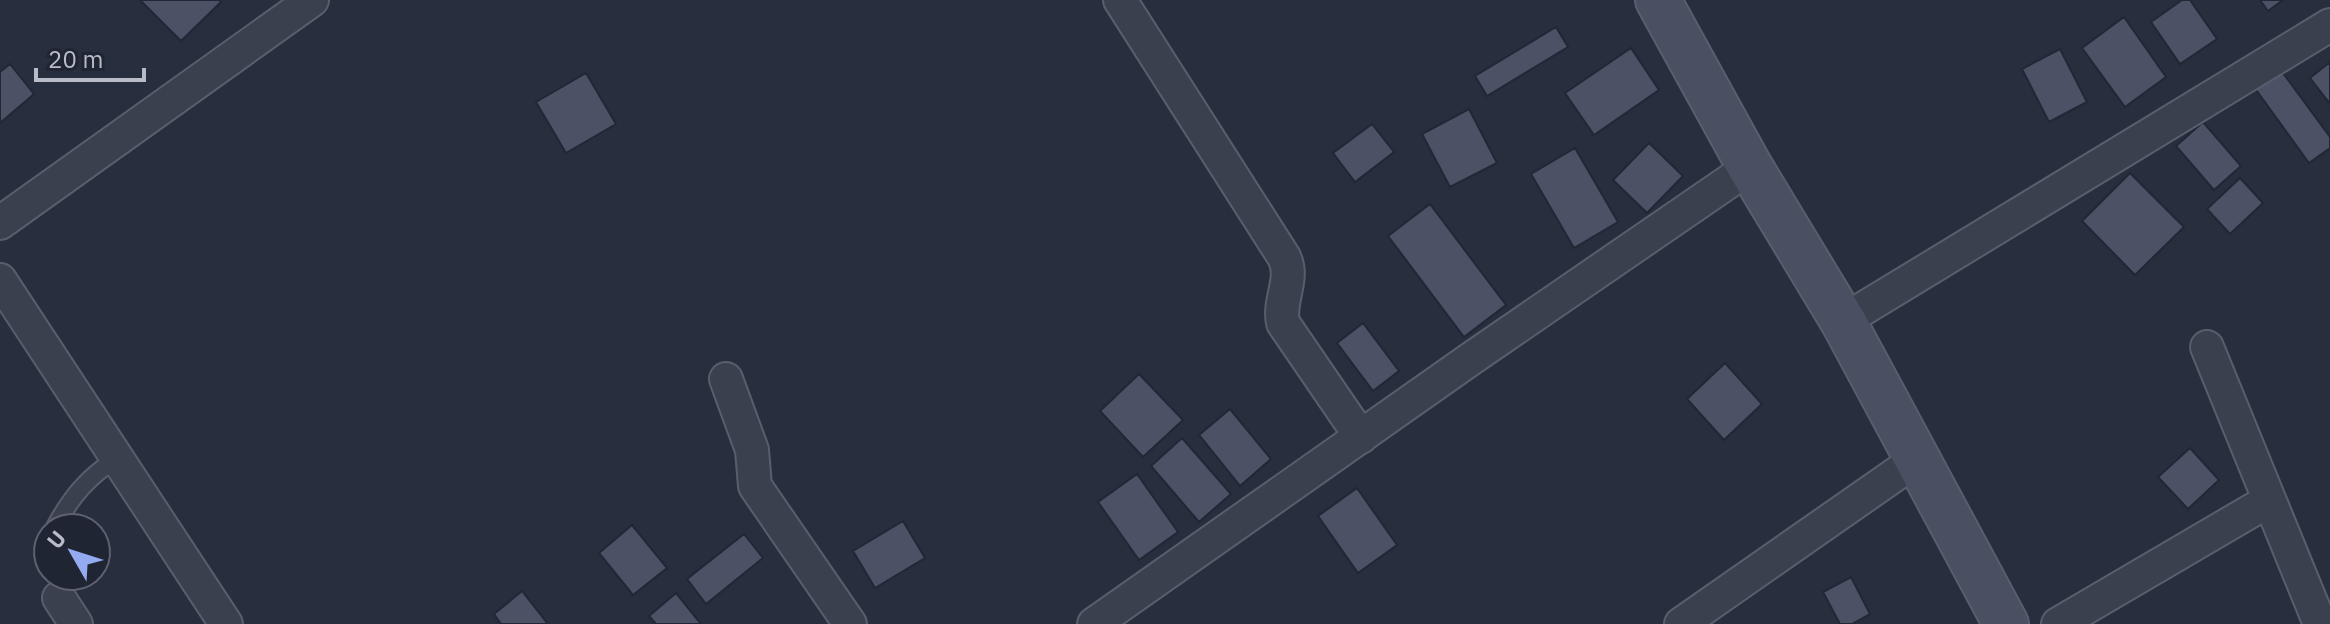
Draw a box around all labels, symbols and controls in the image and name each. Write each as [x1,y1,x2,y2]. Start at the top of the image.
scale bar [36,32,144,82]
text: 20 m [48,43,103,75]
north arrow [32,512,112,592]
text: U [40,524,72,554]

